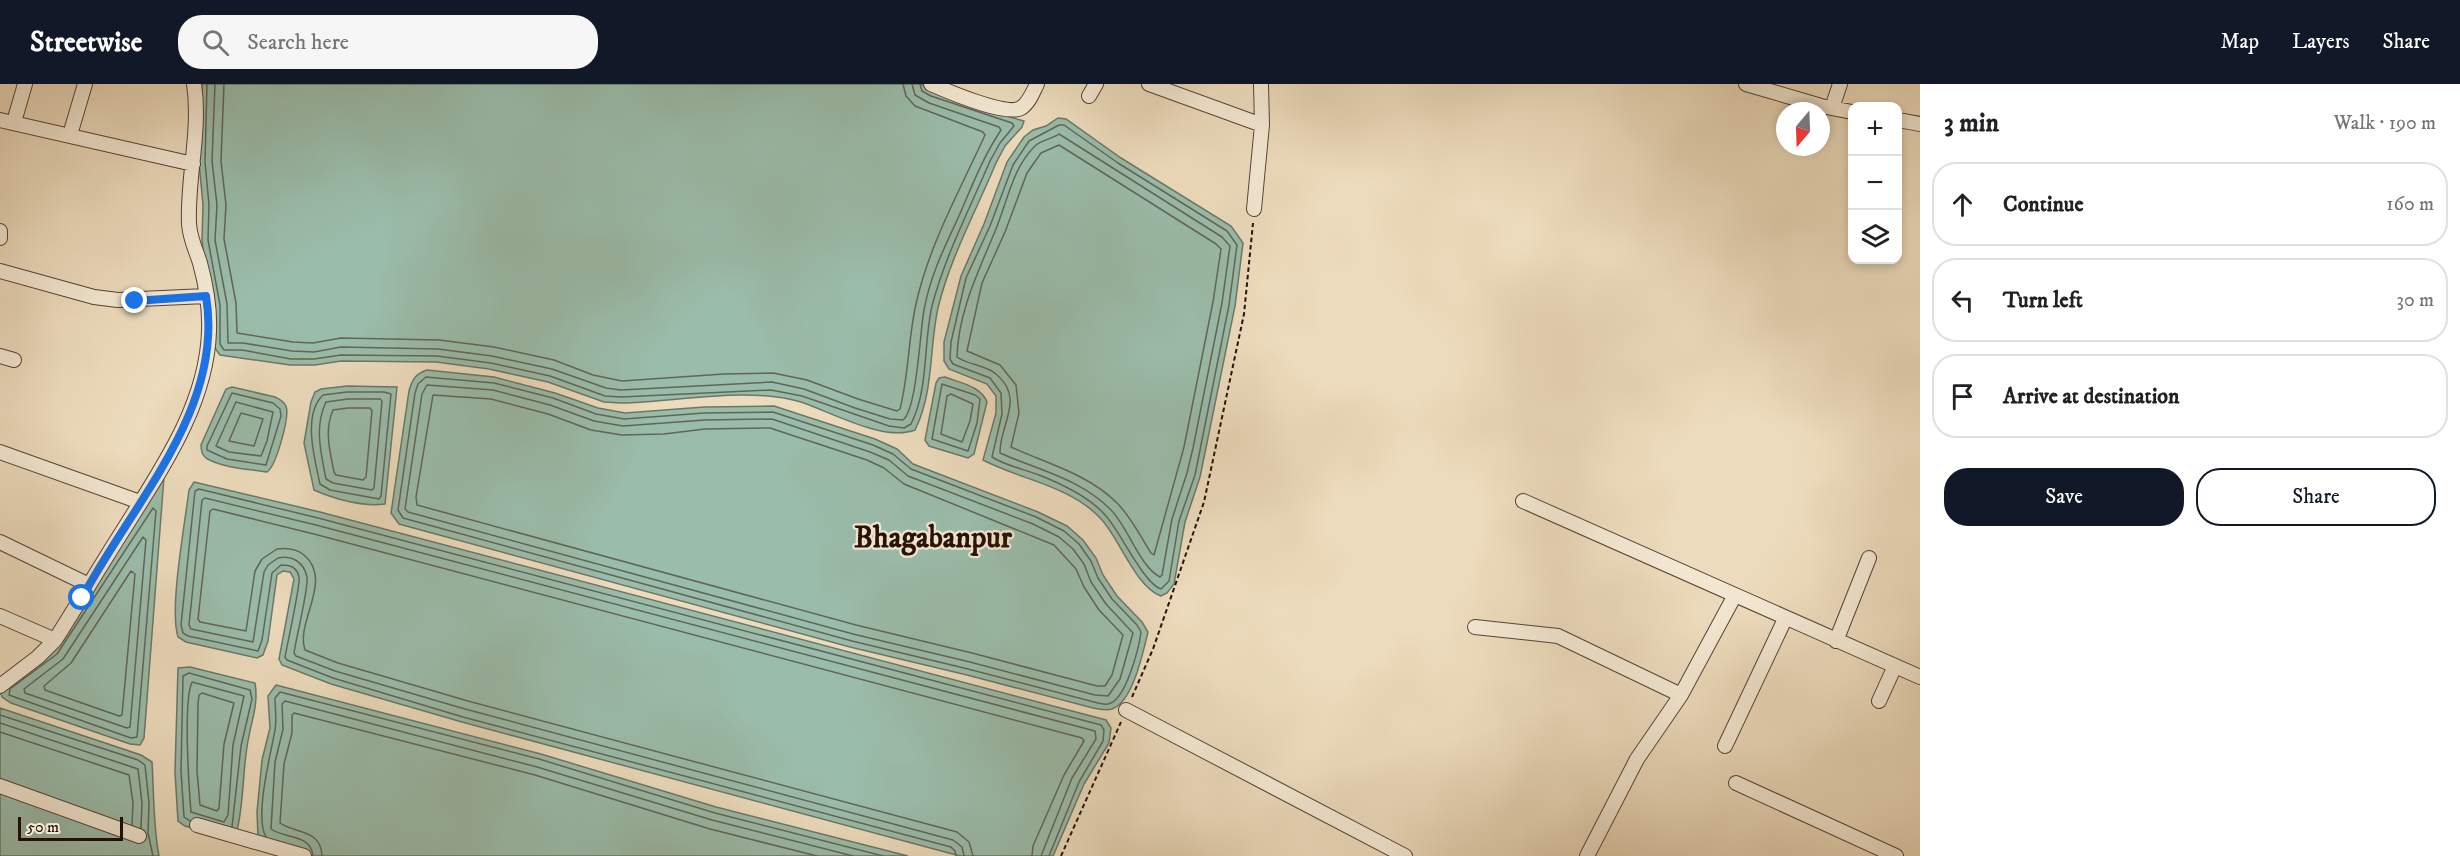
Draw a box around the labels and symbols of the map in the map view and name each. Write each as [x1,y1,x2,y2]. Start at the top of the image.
north arrow [1776,102,1830,156]
route end [121,287,147,313]
district label: Bhagabanpur [854,520,1013,557]
route start [68,584,94,610]
scale bar [18,814,123,842]

